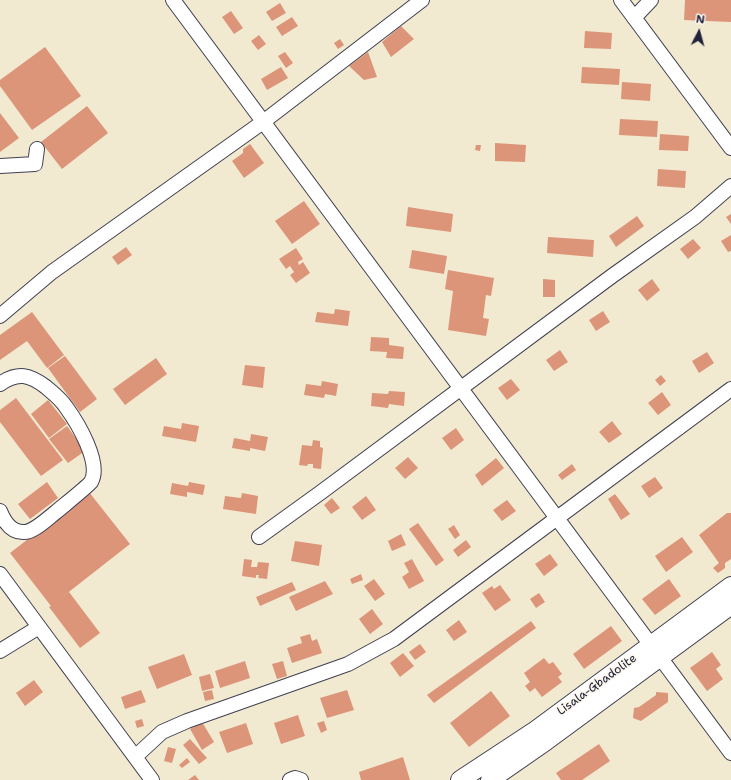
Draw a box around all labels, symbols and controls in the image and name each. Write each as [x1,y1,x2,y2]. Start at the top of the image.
north arrow [679,12,719,52]
text: N [695,12,705,27]
street label: Lisala-Gbadolite [554,651,640,719]

